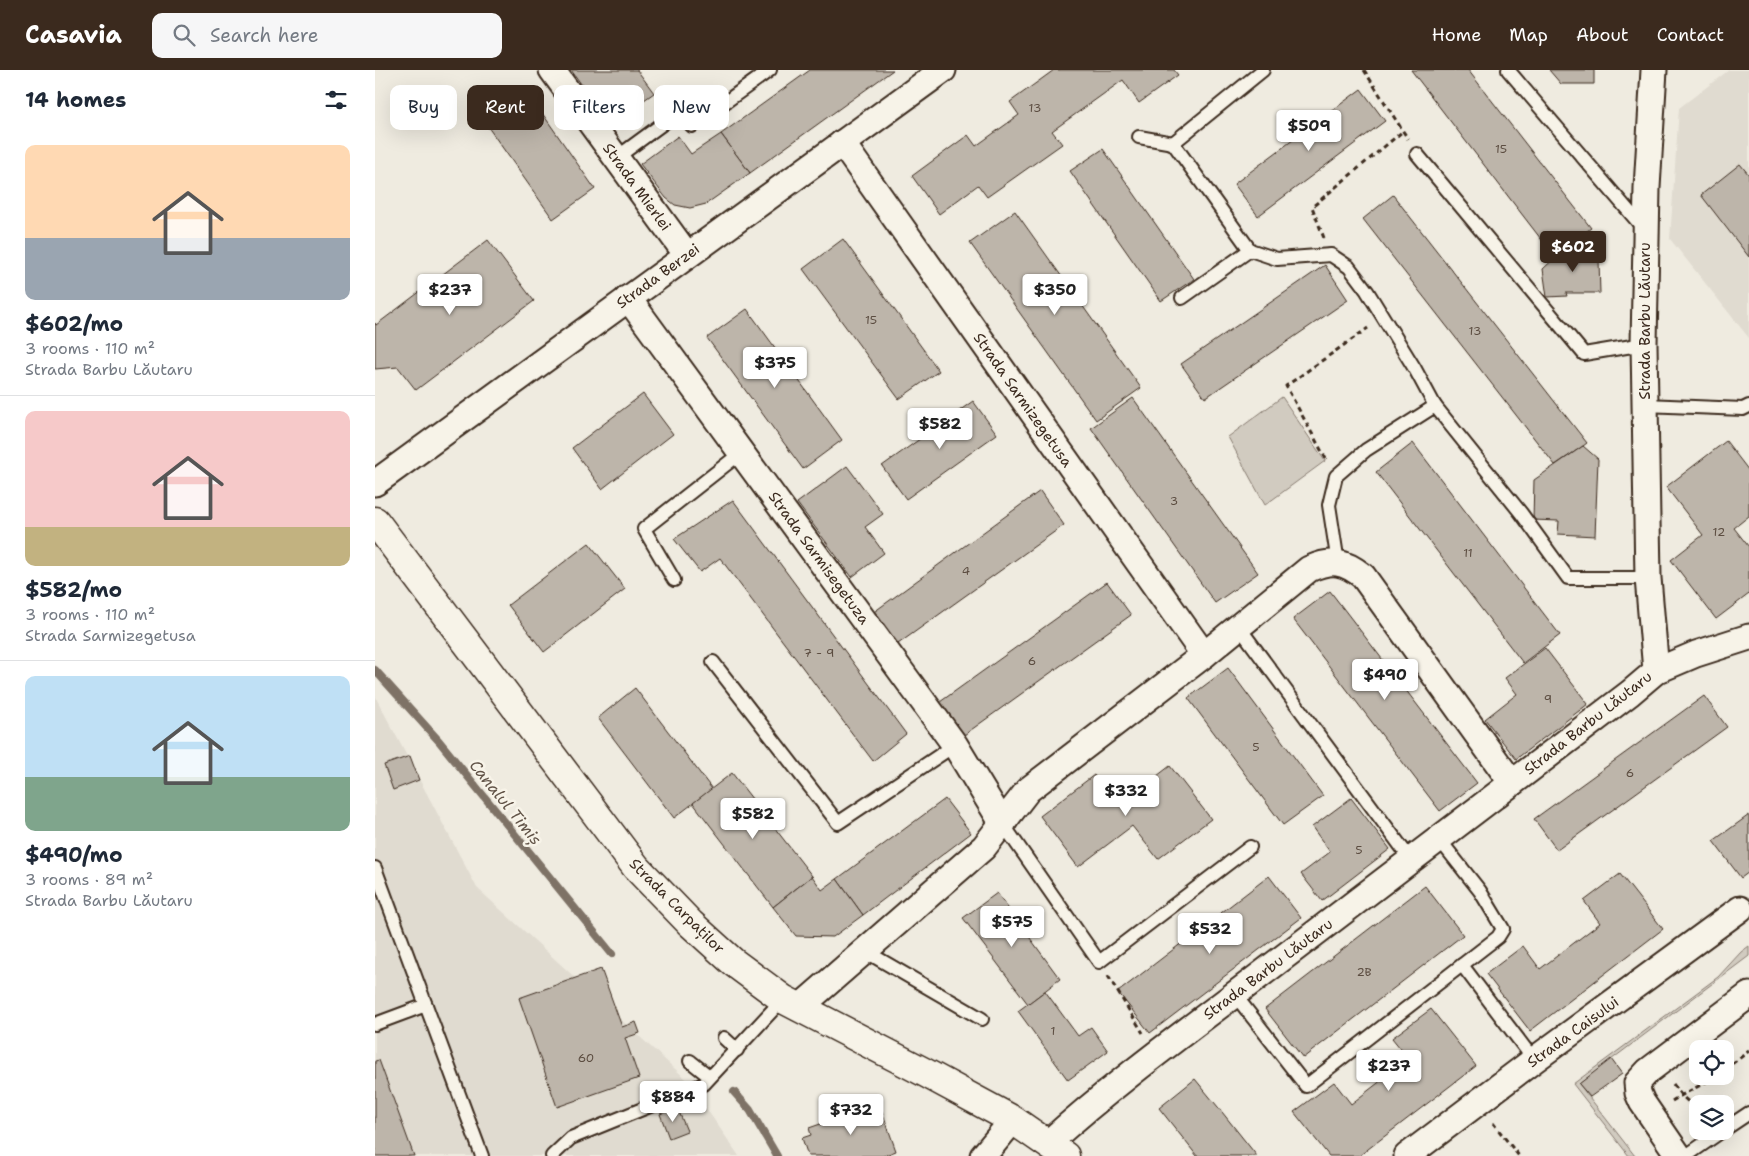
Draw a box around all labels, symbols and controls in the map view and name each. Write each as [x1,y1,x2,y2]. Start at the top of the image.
search box [152,13,502,58]
text: Casavia [25,19,122,51]
icon: search [170,21,198,49]
text: Search here [210,23,318,48]
text: Home [1432,23,1481,47]
text: Map [1509,23,1548,47]
text: About [1576,23,1629,47]
text: Contact [1657,23,1724,47]
chip: Buy [390,85,457,130]
chip: Rent [467,85,544,130]
chip: Filters [554,85,644,130]
chip: New [654,85,729,130]
text: 14 homes [25,86,126,114]
icon: filters [322,86,350,114]
house number: 13 [1029,100,1041,116]
pin: $509 [1279,109,1339,152]
text: $509 [1287,115,1331,136]
street label: Strada Mierlei [598,139,676,235]
house number: 15 [1495,141,1507,157]
icon: home [143,178,233,268]
pin: $602 [1543,230,1603,273]
text: $602 [1551,236,1595,257]
street label: Strada Berzei [612,239,704,313]
street label: Strada Barbu Lăutaru [1635,242,1655,400]
pin: $237 [420,274,480,316]
pin: $350 [1025,274,1085,316]
text: $237 [428,279,472,300]
text: $350 [1033,279,1077,300]
text: $602/mo [25,310,123,338]
house number: 15 [865,312,877,328]
house number: 13 [1469,323,1481,339]
street label: Strada Sarmizegetusa [969,329,1077,472]
text: 3 rooms · 110 m² [25,338,155,359]
pin: $375 [745,346,805,389]
text: $375 [754,352,796,373]
text: Strada Barbu Lăutaru [25,359,193,380]
pin: $582 [910,408,970,450]
text: $582 [918,413,962,434]
icon: home [143,443,233,533]
street label: Strada Sarmisegetuza [764,487,874,629]
house number: 3 [1170,493,1178,509]
house number: 12 [1713,524,1725,540]
house number: 11 [1463,545,1473,561]
house number: 4 [962,563,970,579]
text: $582/mo [25,576,122,604]
text: 3 rooms · 110 m² [25,604,155,625]
text: Strada Sarmizegetusa [25,625,196,646]
house number: 7 - 9 [804,645,834,661]
house number: 6 [1028,653,1036,669]
pin: $490 [1355,658,1415,701]
text: $490 [1363,664,1407,685]
street label: Strada Barbu Lăutaru [1520,667,1656,779]
house number: 9 [1544,691,1552,707]
icon: home [143,708,233,798]
house number: 5 [1252,739,1260,755]
water label: Canalul Timiș [464,755,547,850]
house number: 6 [1626,765,1634,781]
pin: $332 [1096,774,1156,817]
text: $332 [1104,780,1148,801]
pin: $582 [723,798,783,840]
text: $582 [731,803,775,824]
text: $490/mo [25,841,123,869]
house number: 5 [1355,842,1363,858]
street label: Strada Carpaților [624,854,729,959]
text: 3 rooms · 89 m² [25,869,153,890]
text: Strada Barbu Lăutaru [25,890,193,911]
pin: $575 [982,906,1042,948]
text: $575 [991,911,1033,932]
pin: $532 [1180,912,1240,955]
street label: Strada Barbu Lăutaru [1199,914,1337,1024]
text: $532 [1189,918,1231,939]
house number: 2B [1356,964,1372,980]
street label: Strada Caisului [1523,992,1623,1072]
house number: 1 [1050,1023,1056,1039]
map controls [1689,1040,1734,1140]
button: locate [1689,1040,1734,1085]
house number: 60 [578,1050,594,1066]
pin: $237 [1359,1050,1419,1092]
text: $237 [1367,1055,1411,1076]
pin: $884 [643,1080,703,1123]
text: $884 [651,1086,695,1107]
pin: $732 [821,1094,881,1136]
button: layers [1689,1095,1734,1140]
text: $732 [829,1099,873,1120]

